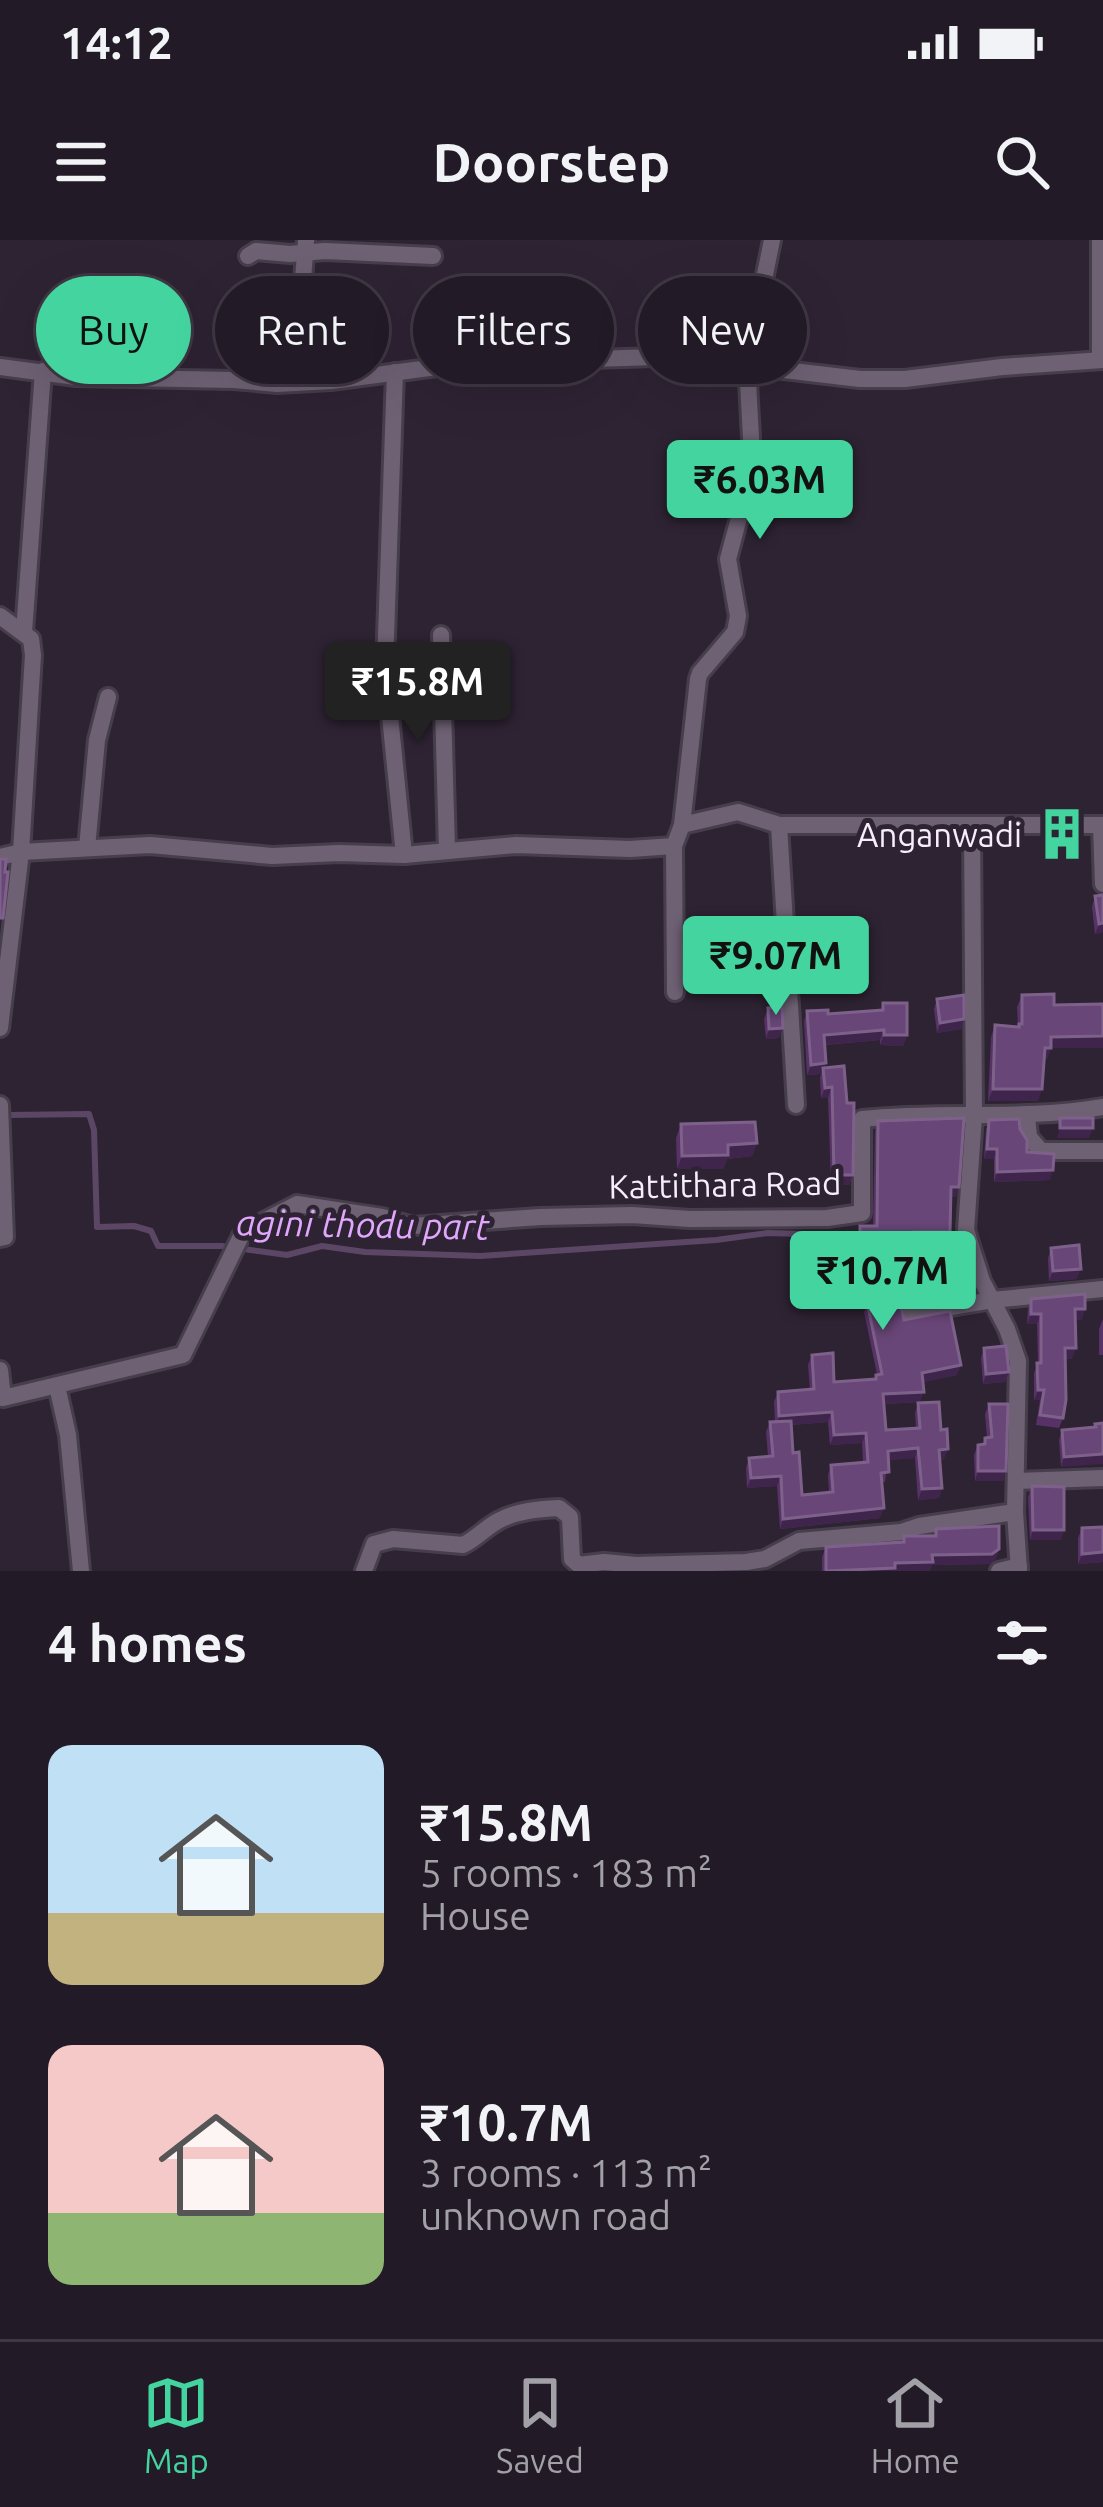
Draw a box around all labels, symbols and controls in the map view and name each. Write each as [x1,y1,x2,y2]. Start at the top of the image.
text: 14:12 [60,17,173,68]
icon: menu [48,129,114,195]
icon: search [989,129,1055,195]
text: Doorstep [433,132,670,192]
chip: Buy [36,276,191,384]
chip: Rent [215,276,389,384]
chip: Filters [413,276,614,384]
chip: New [638,276,807,384]
pin: ₹6.03M [662,440,858,542]
text: ₹6.03M [694,457,826,500]
pin: ₹15.8M [320,642,516,744]
text: ₹15.8M [352,659,484,702]
building icon: Anganwadi [1033,805,1091,863]
place label: Anganwadi [857,816,1022,853]
pin: ₹9.07M [678,916,874,1018]
text: ₹9.07M [710,933,842,976]
street label: Kattithara Road [608,1163,842,1205]
water label: agini thodu part [236,1201,491,1247]
pin: ₹10.7M [785,1231,981,1333]
text: ₹10.7M [817,1248,949,1291]
icon: filters [989,1610,1055,1676]
text: 4 homes [48,1614,247,1672]
icon: home [144,1793,288,1937]
text: ₹15.8M [420,1793,593,1851]
text: 5 rooms · 183 m² [420,1851,712,1894]
text: House [420,1894,531,1937]
icon: home [144,2093,288,2237]
text: ₹10.7M [420,2093,593,2151]
text: 3 rooms · 113 m² [420,2151,712,2194]
text: unknown road [420,2194,671,2237]
tab: Map [143,2370,209,2479]
tab: Saved [496,2370,584,2479]
tab: Home [871,2370,960,2479]

